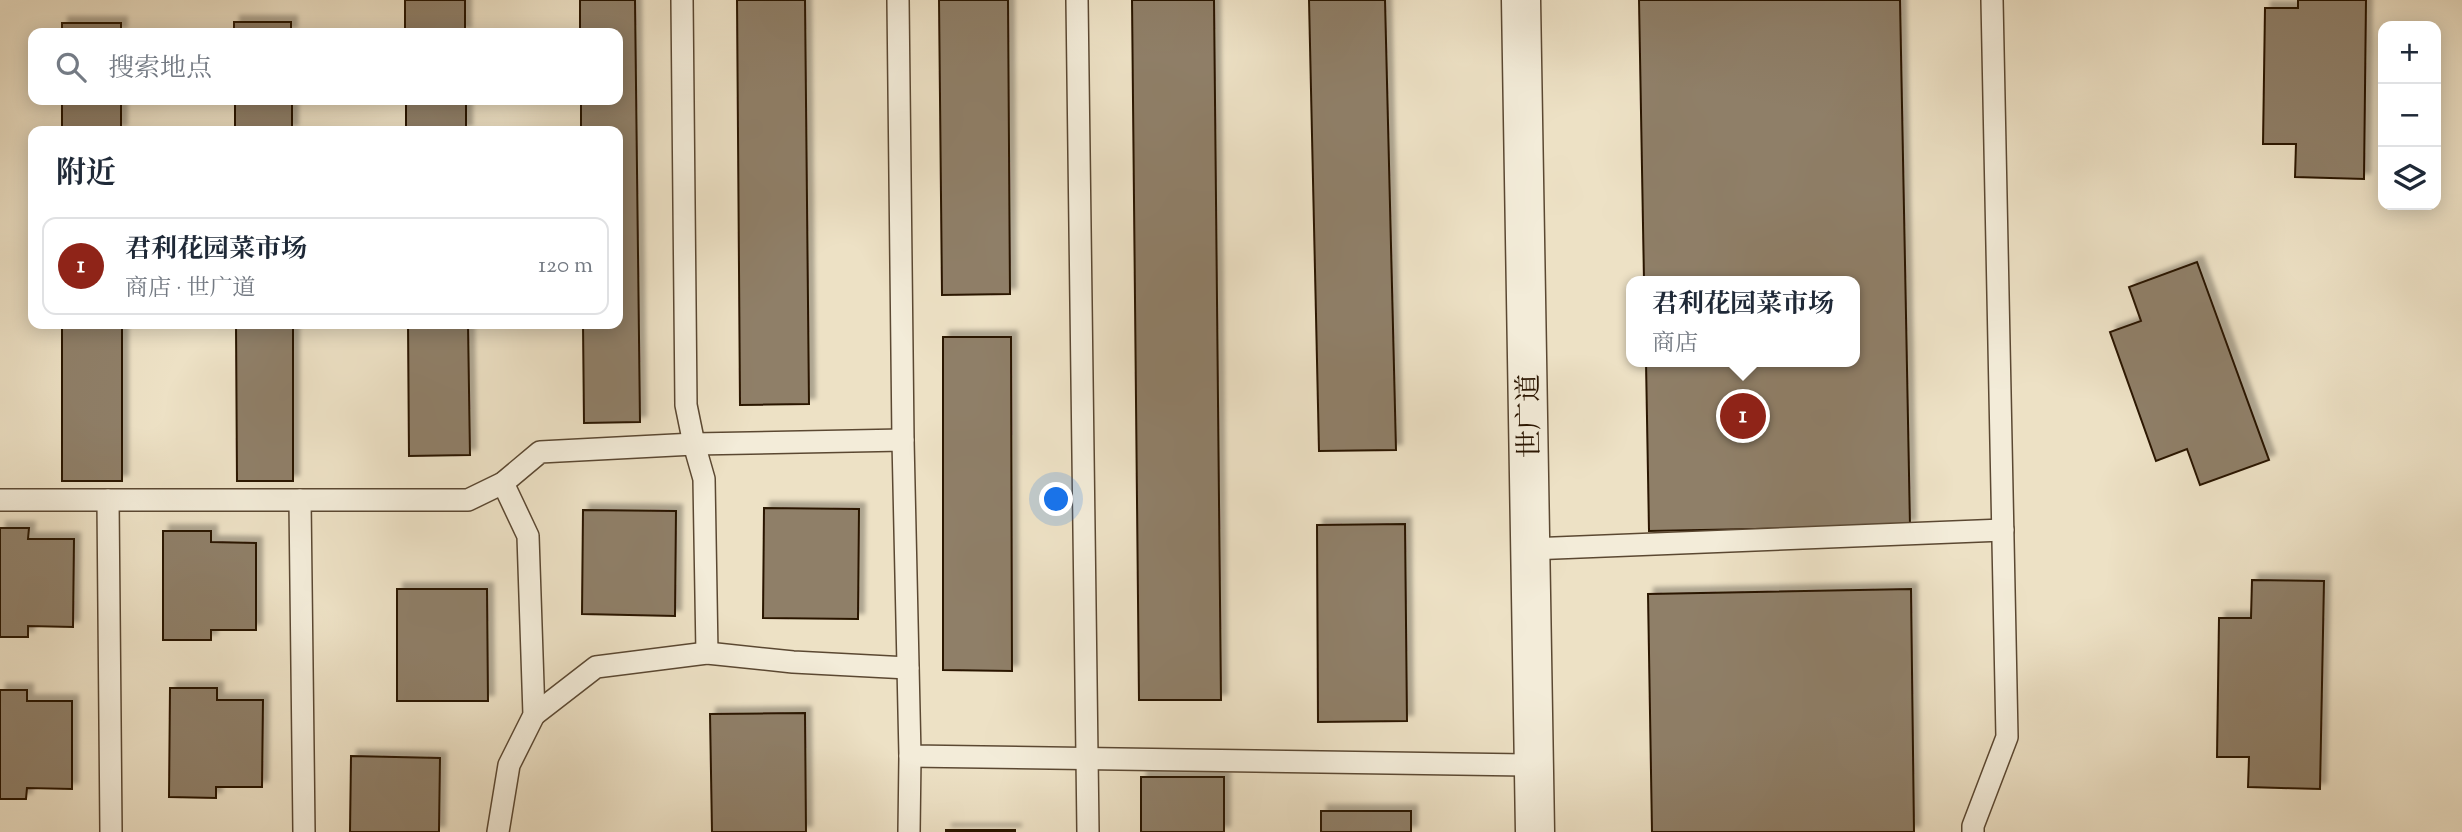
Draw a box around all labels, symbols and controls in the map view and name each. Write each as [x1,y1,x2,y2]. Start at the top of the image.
map controls [2378,21,2441,210]
button: + [2378,21,2441,84]
search box [28,28,623,105]
icon: search [52,48,90,86]
text: 搜索地点 [108,51,212,88]
button: − [2378,84,2441,147]
button: layers [2378,147,2441,210]
text: 附近 [56,153,116,196]
text: 君利花园菜市场 [125,232,307,269]
text: 1 [77,250,85,283]
text: 120 m [538,250,593,283]
text: 商店 · 世广道 [125,273,256,306]
popup [1626,276,1860,367]
text: 君利花园菜市场 [1652,287,1834,324]
text: 商店 [1652,328,1698,361]
street label: 世广道 [1510,374,1552,458]
pin: 1 [1720,390,1766,442]
your location [1039,482,1073,516]

